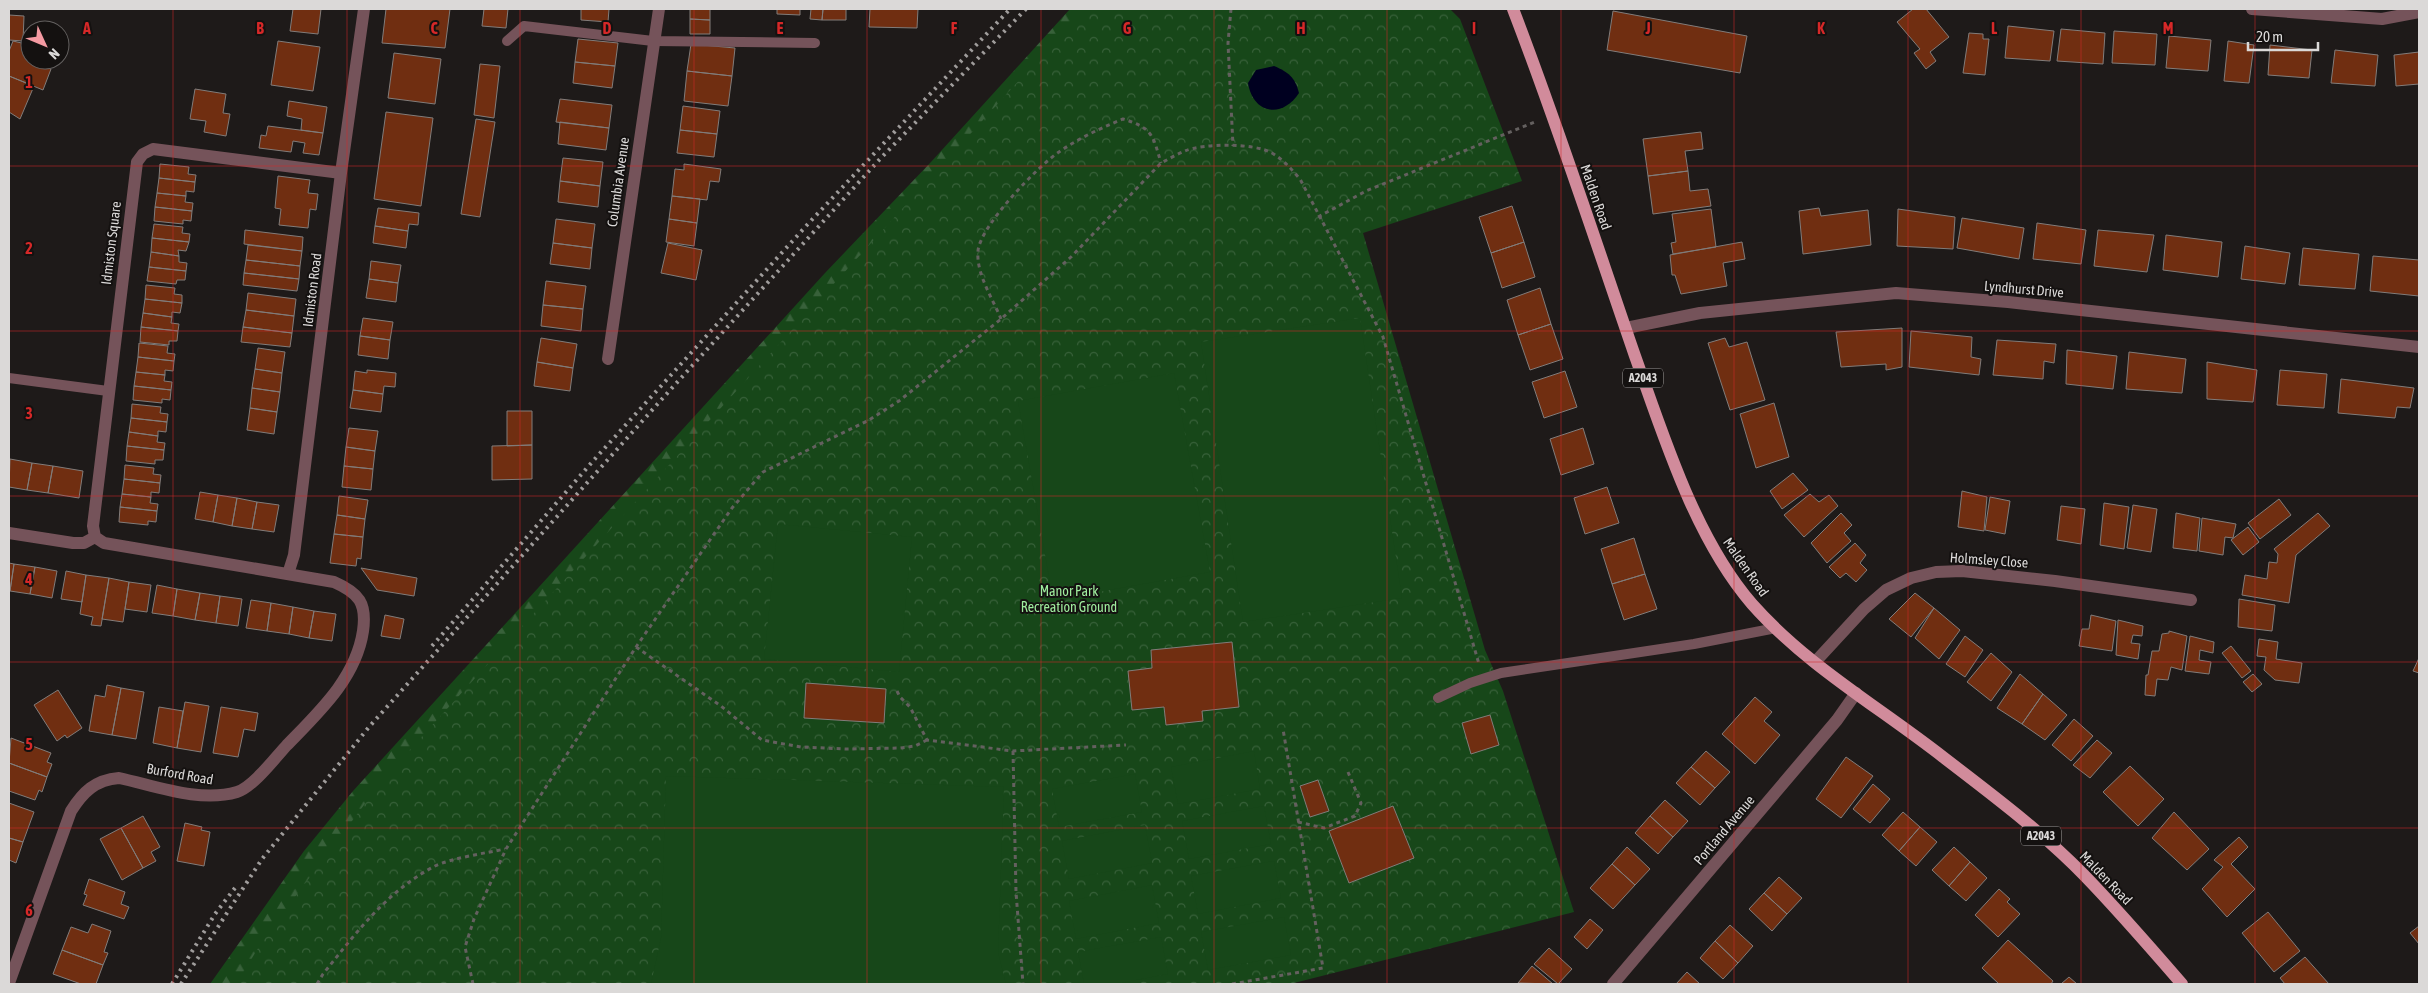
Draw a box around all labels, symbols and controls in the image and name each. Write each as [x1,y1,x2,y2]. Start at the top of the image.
text: A [82,19,91,37]
text: B [256,19,264,37]
text: C [430,19,438,37]
text: D [603,19,612,37]
text: E [777,19,784,37]
text: F [951,19,958,37]
text: G [1123,19,1132,37]
text: H [1296,19,1306,37]
text: I [1472,19,1476,37]
text: J [1644,19,1651,37]
text: K [1817,19,1825,37]
text: L [1991,19,1998,37]
text: M [2163,19,2173,37]
north arrow [20,20,70,70]
scale bar [2248,20,2318,52]
text: 20 m [2256,28,2283,45]
text: N [46,46,63,63]
text: 1 [25,73,33,91]
street label: Columbia Avenue [604,136,632,228]
street label: Malden Road [1577,162,1615,232]
street label: Idmiston Square [98,200,124,286]
text: 2 [25,239,33,257]
street label: Idmiston Road [300,252,324,328]
street label: Lyndhurst Drive [1983,278,2065,300]
road number: A2043 [1623,368,1663,388]
text: 3 [25,404,33,422]
street label: Malden Road [1720,535,1772,599]
street label: Holmsley Close [1949,549,2029,571]
text: 4 [24,570,33,588]
park label: Manor Park Recreation Ground [1021,583,1117,615]
text: 5 [25,735,33,753]
street label: Burford Road [145,760,215,788]
street label: Portland Avenue [1690,792,1758,868]
road number: A2043 [2021,826,2061,846]
street label: Malden Road [2077,848,2135,908]
text: 6 [25,901,33,919]

